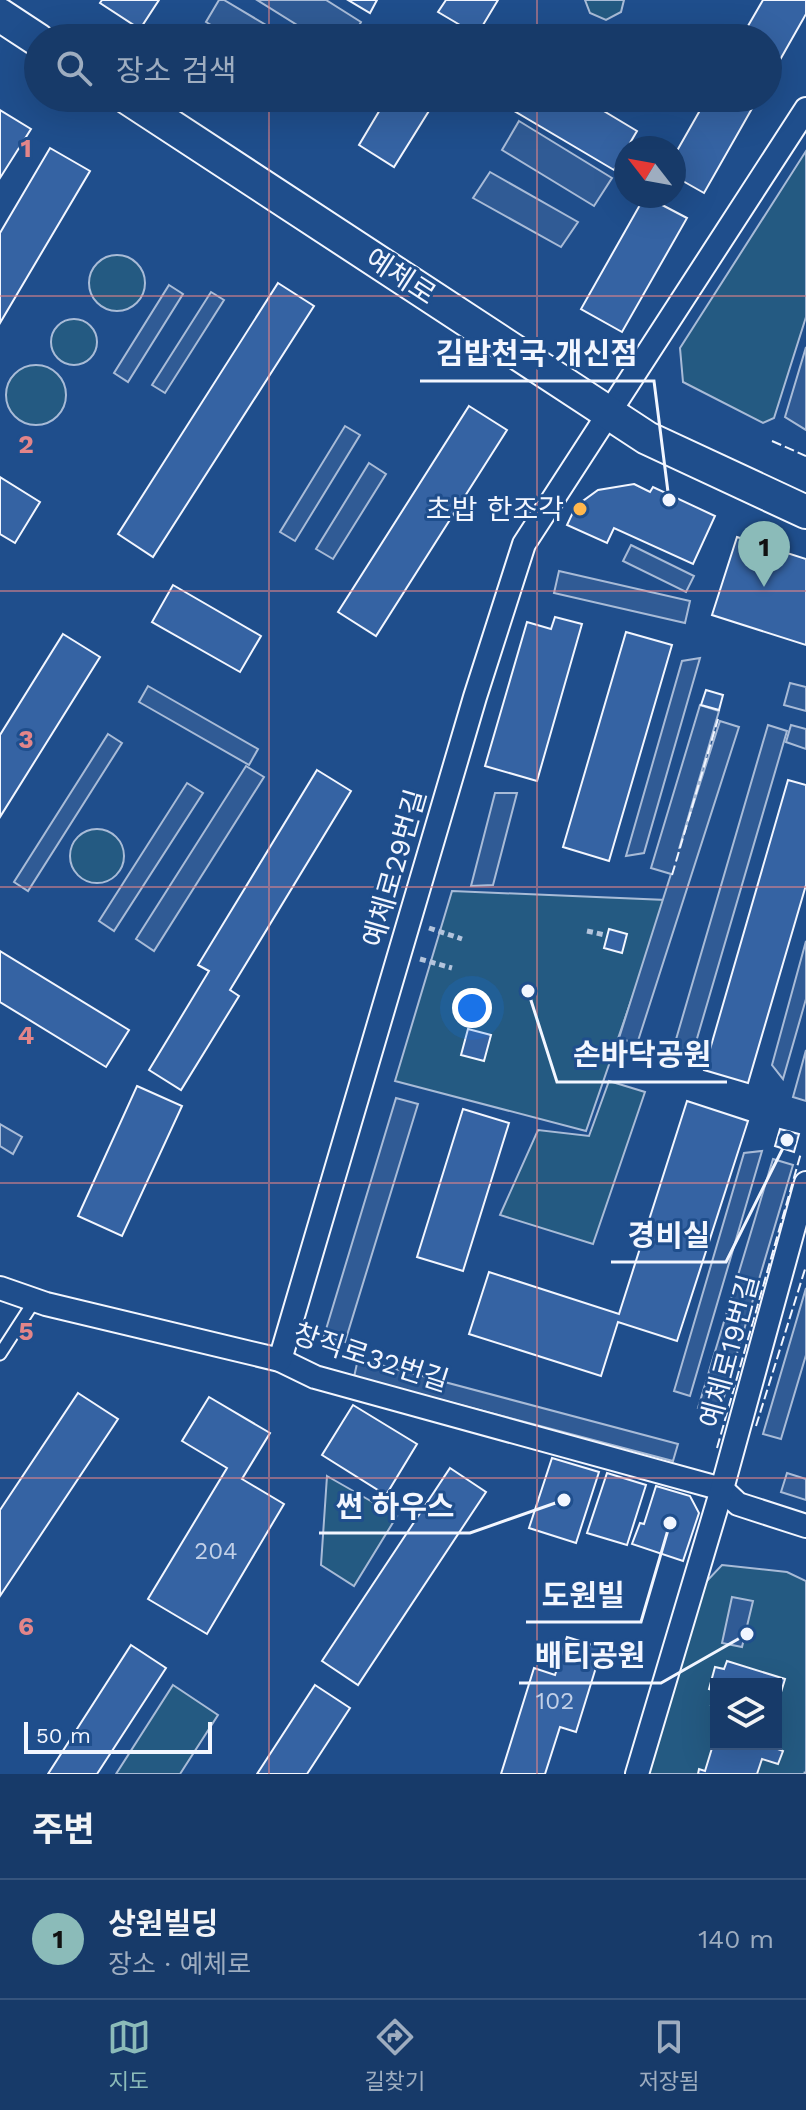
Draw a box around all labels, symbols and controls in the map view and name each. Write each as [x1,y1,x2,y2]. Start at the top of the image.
search box [24,24,782,112]
icon: search [52,46,96,90]
text: 장소 검색 [116,53,237,88]
text: 1 [20,133,32,163]
north arrow [614,136,686,208]
street label: 예체로 [359,242,442,311]
callout: 김밥천국 개신점 [420,327,654,381]
text: 김밥천국 개신점 [436,336,638,371]
text: 2 [18,429,34,459]
place label: 초밥 한조각 [426,493,564,526]
marker: 초밥 한조각 [571,500,589,518]
pin: 1 [738,521,790,587]
text: 3 [18,724,34,754]
street label: 예체로29번길 [356,786,433,951]
your location [452,988,492,1028]
text: 4 [18,1020,35,1050]
callout: 손바닥공원 [557,1028,727,1082]
text: 손바닥공원 [573,1037,711,1072]
callout: 경비실 [611,1208,726,1262]
text: 경비실 [628,1218,710,1253]
street label: 예체로19번길 [693,1271,766,1431]
text: 5 [18,1316,34,1346]
street label: 창직로32번길 [289,1317,453,1398]
callout: 썬 하우스 [319,1479,470,1533]
text: 썬 하우스 [336,1489,454,1524]
house number: 204 [194,1537,238,1565]
callout: 도원빌 [526,1568,641,1622]
text: 도원빌 [542,1578,624,1613]
text: 6 [18,1611,34,1641]
callout: 배티공원 [519,1629,661,1683]
text: 배티공원 [535,1638,645,1673]
map controls [710,1678,782,1750]
button: layers [710,1678,782,1750]
house number: 102 [536,1687,574,1715]
scale bar [24,1718,212,1754]
text: 50 m [36,1723,91,1748]
text: 주변 [32,1809,95,1849]
text: 상원빌딩 [108,1906,218,1941]
text: 1 [52,1924,64,1954]
text: 140 m [698,1924,774,1954]
text: 장소 · 예체로 [108,1949,251,1979]
tab: 지도 [107,2015,151,2095]
tab: 길찾기 [364,2015,425,2095]
tab: 저장됨 [638,2015,699,2095]

